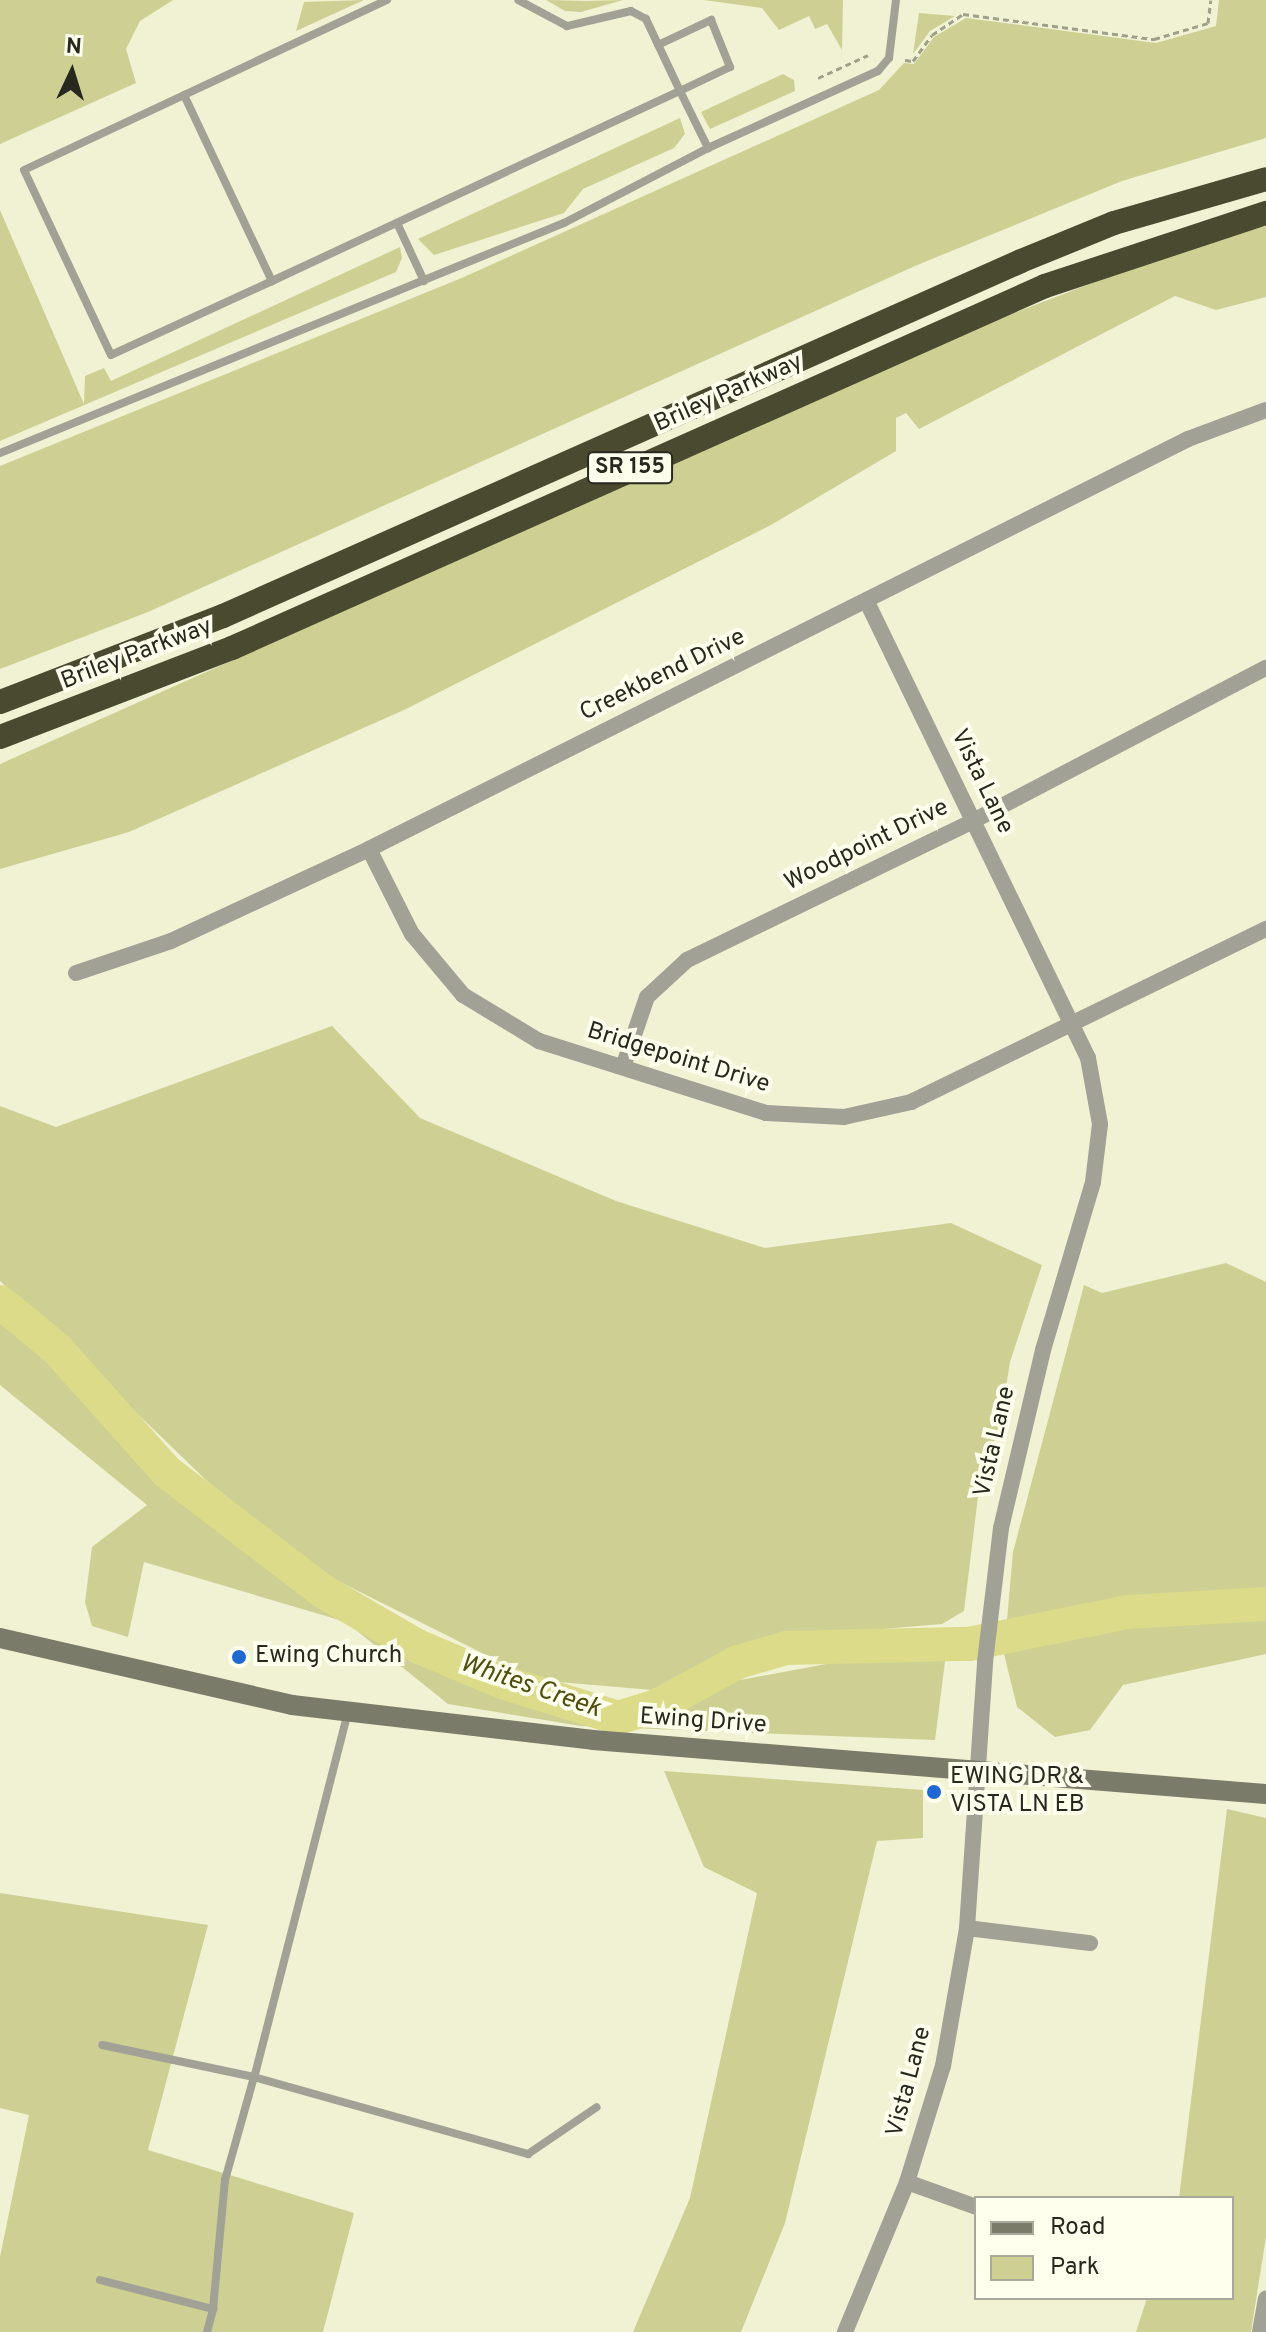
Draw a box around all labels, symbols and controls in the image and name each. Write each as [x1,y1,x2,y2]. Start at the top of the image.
north arrow [32,32,112,112]
text: N [65,34,83,62]
street label: Briley Parkway [650,348,808,440]
road number: SR 155 [586,450,674,486]
street label: Briley Parkway [57,613,217,697]
street label: Creekbend Drive [576,624,750,728]
street label: Vista Lane [943,725,1019,839]
street label: Woodpoint Drive [780,794,954,898]
street label: Bridgepoint Drive [583,1018,773,1100]
street label: Vista Lane [969,1384,1023,1500]
place label: Ewing Church [255,1643,402,1671]
marker: Ewing Church [230,1648,248,1666]
water label: Whites Creek [456,1648,604,1726]
street label: Ewing Drive [639,1703,767,1741]
place label: EWING DR & VISTA LN EB [950,1764,1085,1820]
marker: EWING DR & VISTA LN EB [925,1783,943,1801]
street label: Vista Lane [881,2024,939,2140]
legend [974,2196,1234,2300]
text: Road [1050,2213,1106,2243]
text: Park [1050,2253,1100,2283]

